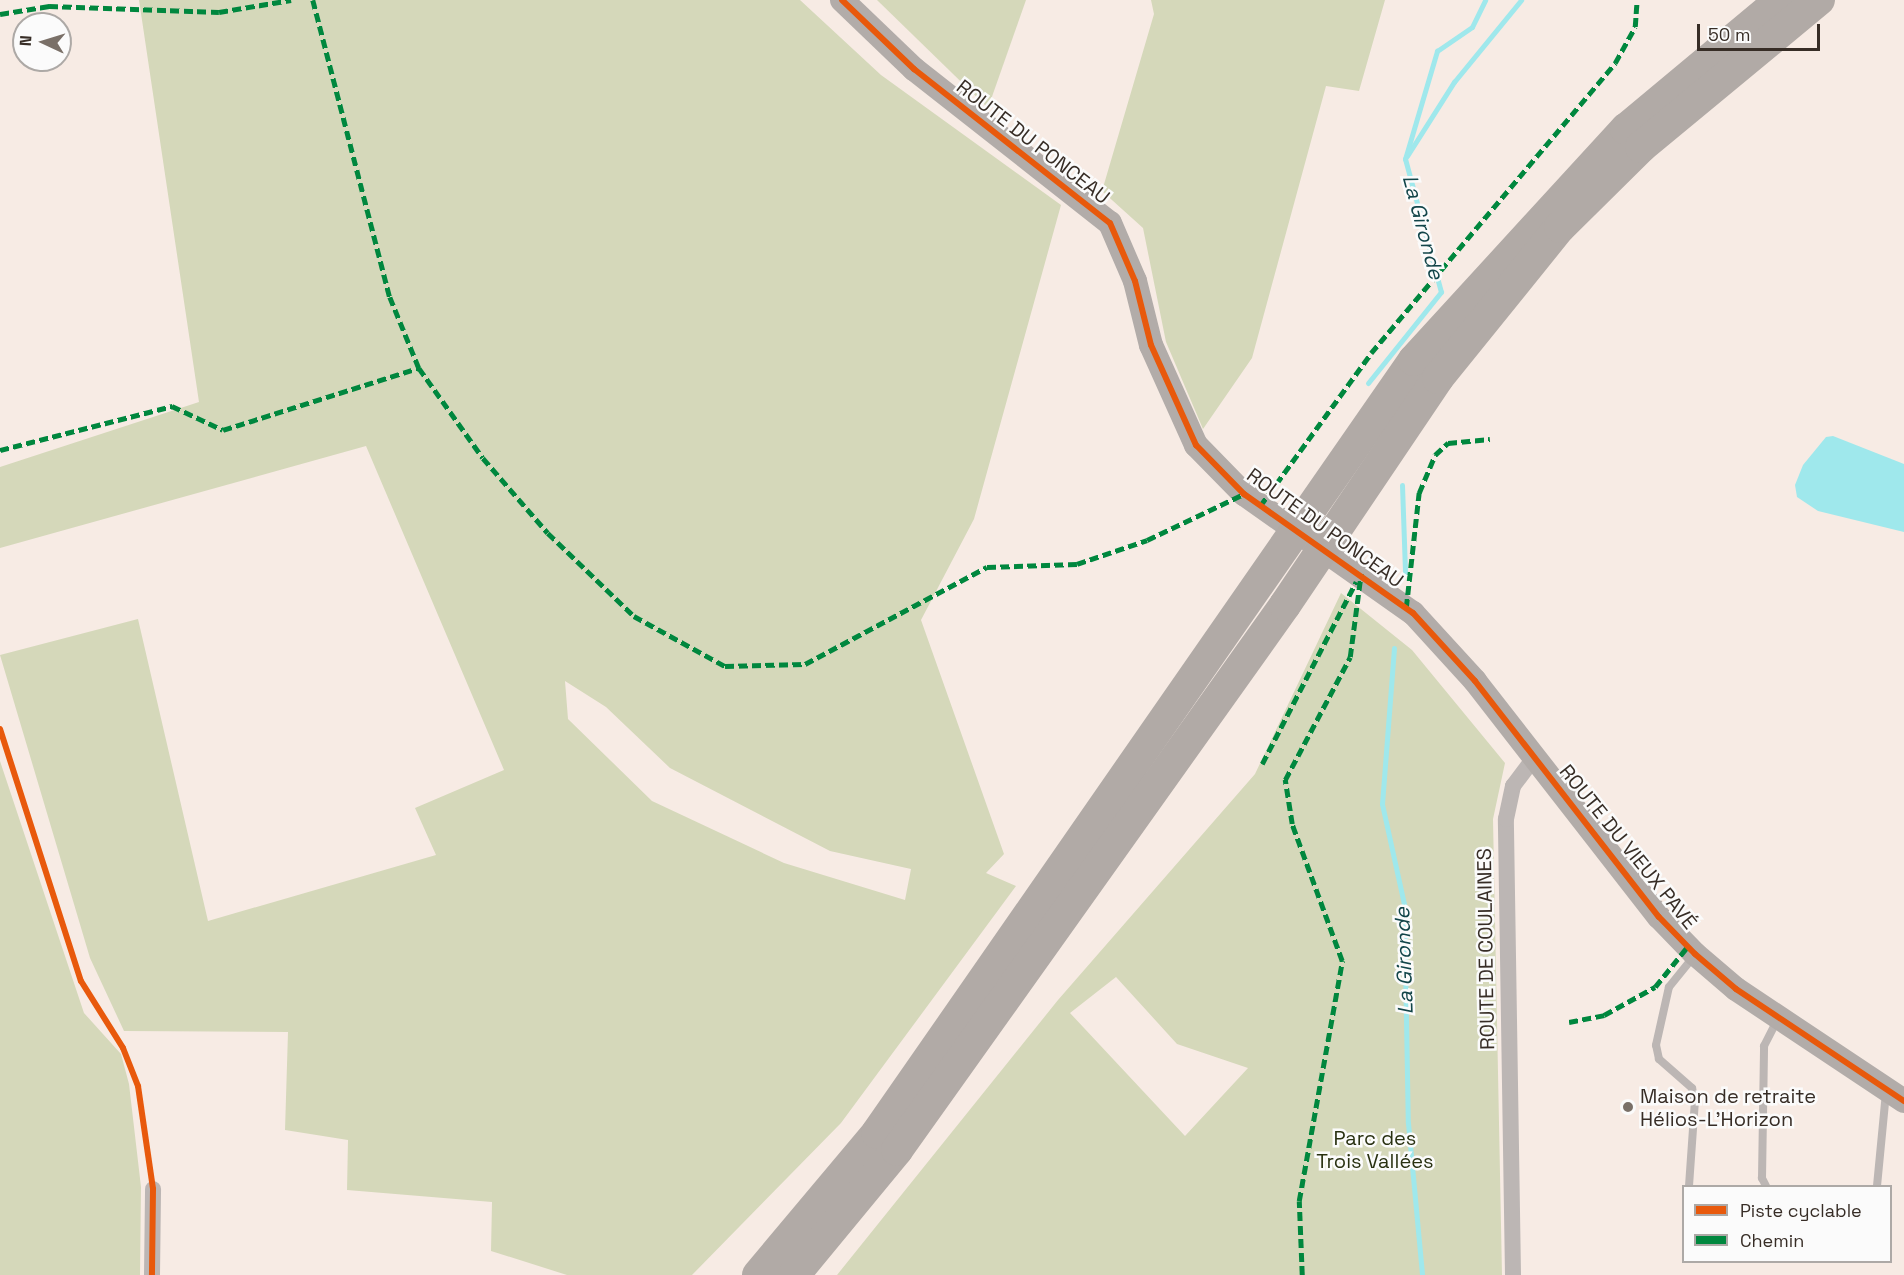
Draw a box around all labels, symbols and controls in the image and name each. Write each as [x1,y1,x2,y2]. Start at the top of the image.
north arrow [12,12,72,72]
scale bar [1700,12,1823,50]
text: 50 m [1708,23,1750,46]
text: N [15,35,36,47]
street label: ROUTE DU PONCEAU [952,75,1114,209]
water label: La Gironde [1397,172,1449,282]
street label: ROUTE DU PONCEAU [1242,463,1408,593]
street label: ROUTE DU VIEUX PAVÉ [1554,760,1702,934]
street label: ROUTE DE COULAINES [1472,848,1500,1050]
water label: La Gironde [1390,907,1418,1015]
place label: Maison de retraite Hélios-L'Horizon [1640,1084,1816,1131]
marker: Maison de retraite Hélios-L'Horizon [1621,1100,1635,1114]
park label: Parc des Trois Vallées [1316,1127,1434,1174]
legend [1682,1185,1892,1263]
text: Piste cyclable [1740,1199,1862,1222]
text: Chemin [1740,1229,1804,1252]

